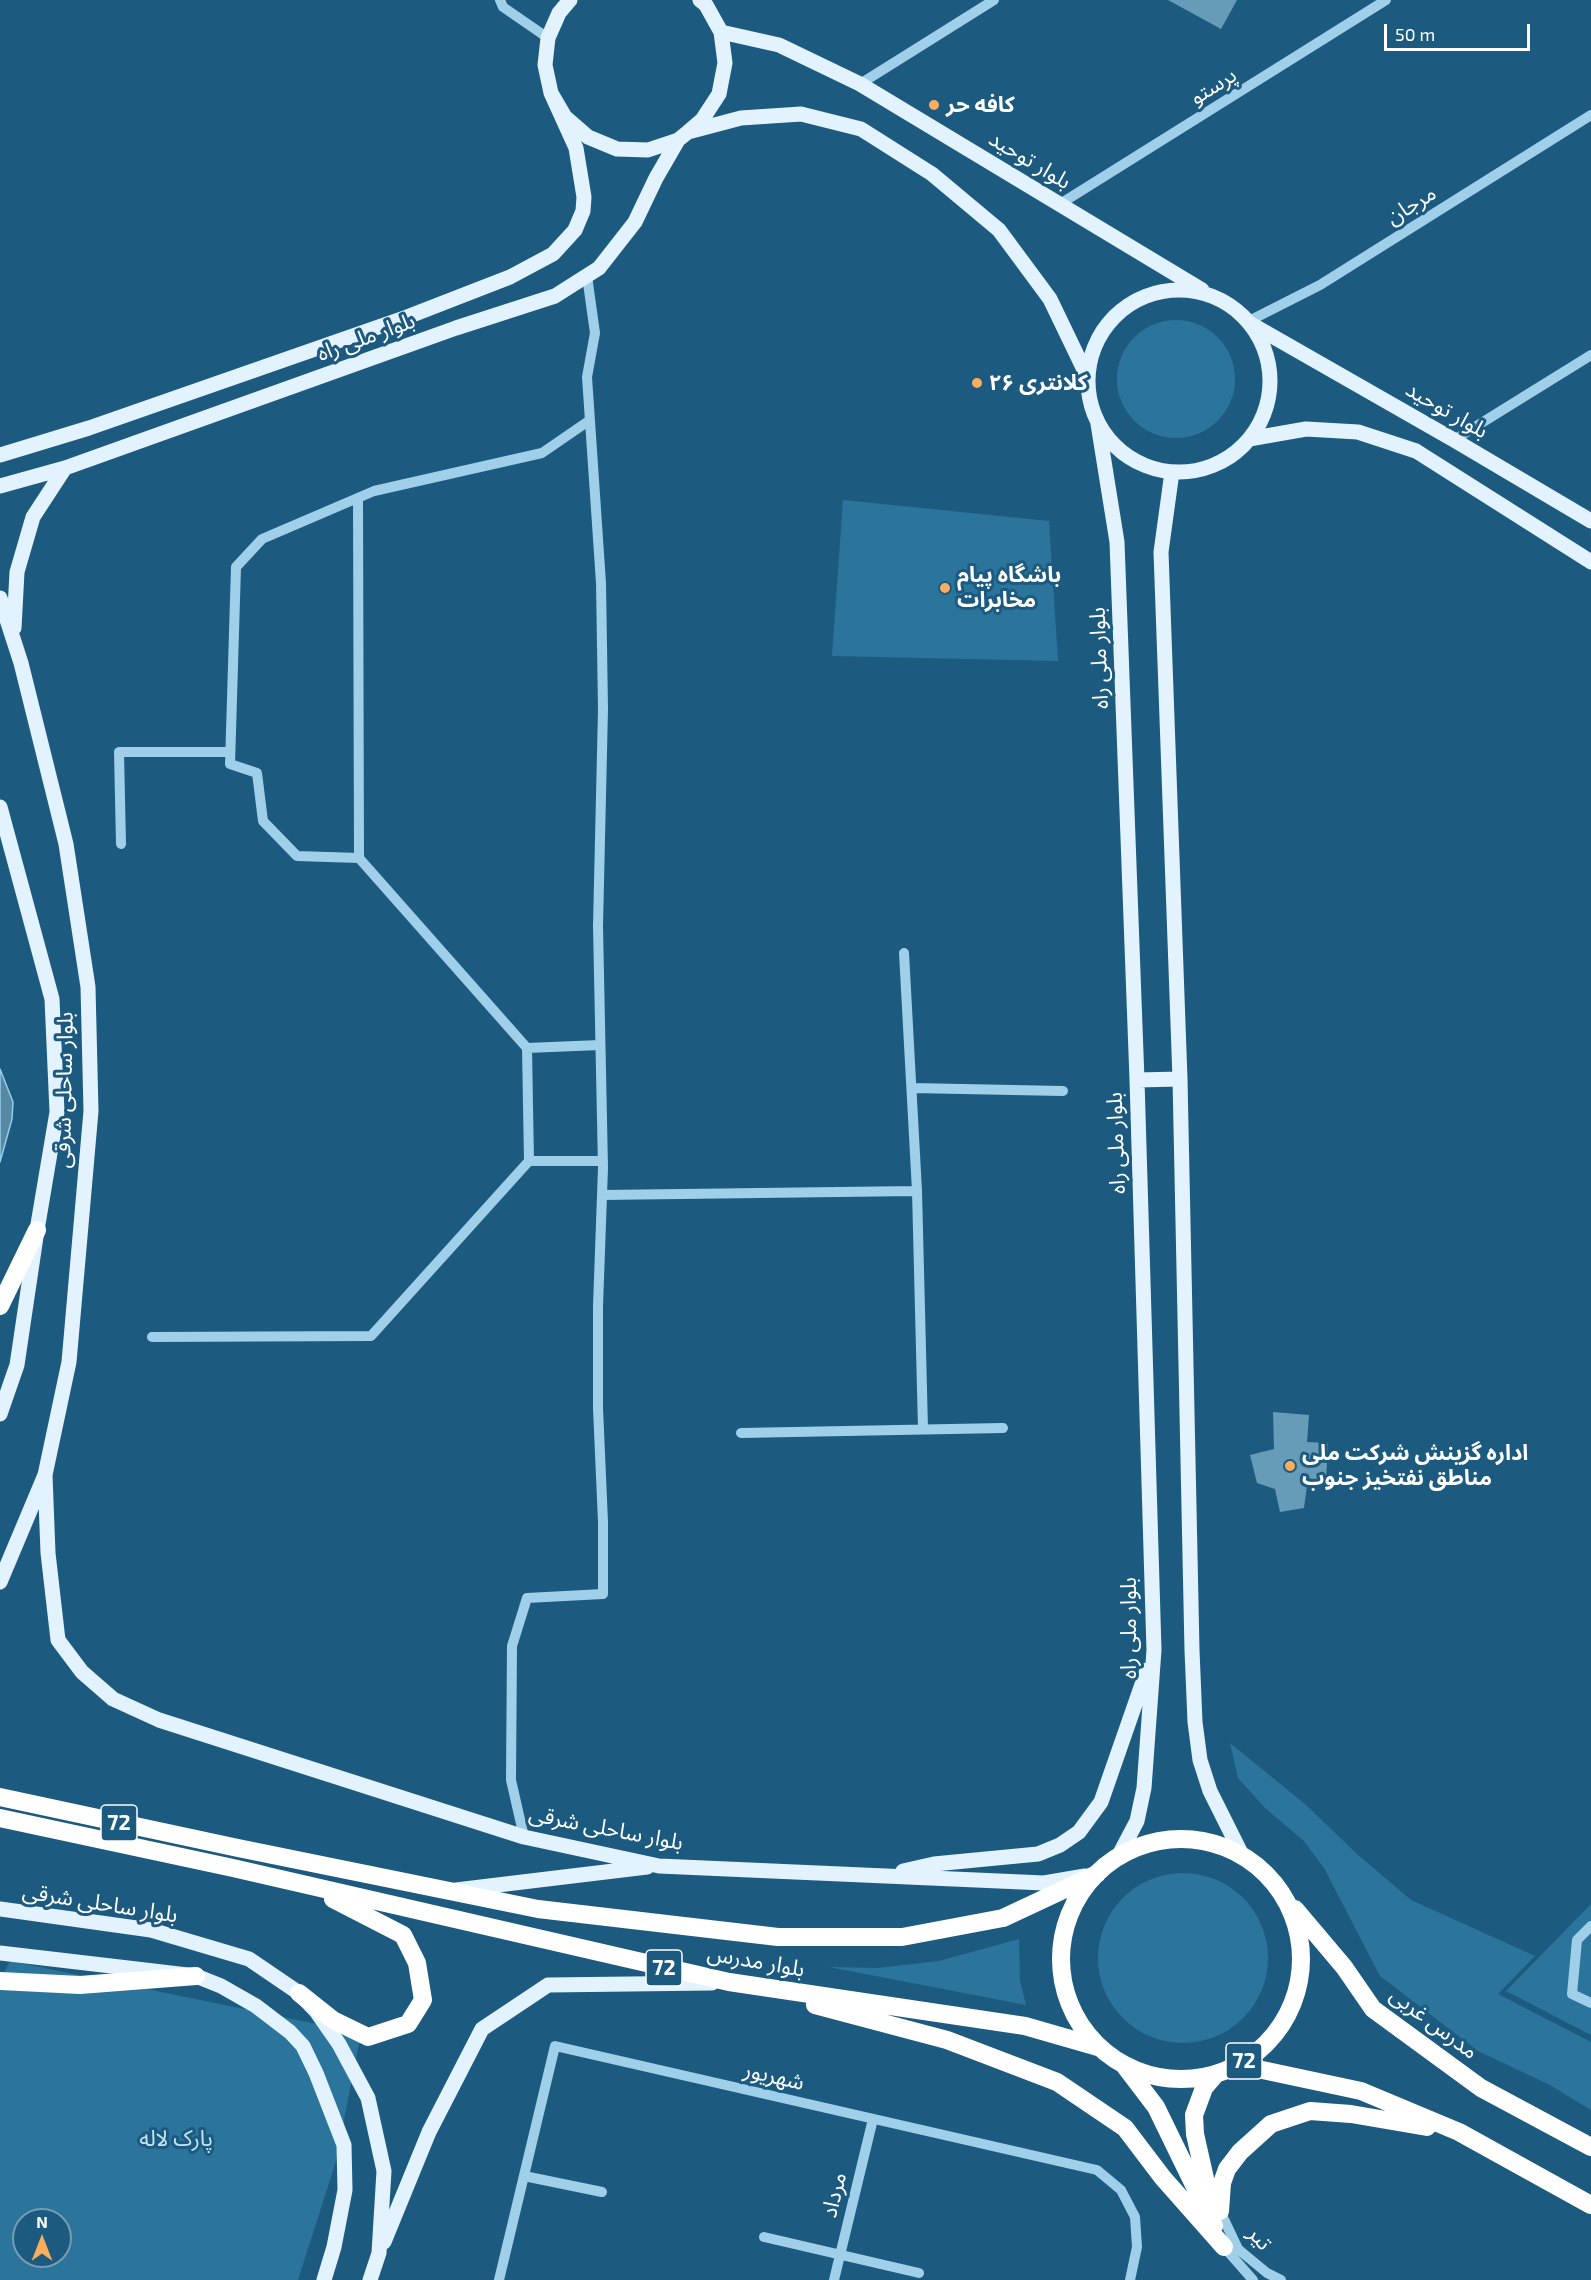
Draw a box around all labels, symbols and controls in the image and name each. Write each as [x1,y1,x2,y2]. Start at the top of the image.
scale bar [1387,12,1532,50]
text: 50 m [1395,23,1435,45]
street label: پرستو [1185,61,1241,111]
place label: کافه حر [946,92,1015,118]
marker: کافه حر [927,98,941,112]
street label: بلوار توحید [984,125,1076,195]
street label: مرجان [1381,180,1441,230]
street label: بلوار ملی راه [314,307,418,367]
place label: کلانتری ۲۶ [989,370,1088,396]
marker: کلانتری ۲۶ [970,376,984,390]
street label: بلوار توحید [1401,376,1493,444]
place label: باشگاه پیام مخابرات [957,562,1061,614]
marker: باشگاه پیام مخابرات [938,581,952,595]
street label: بلوار ملی راه [1084,607,1114,709]
street label: بلوار ساحلی شرقی [49,1011,79,1169]
street label: بلوار ملی راه [1101,1092,1131,1194]
place label: اداره گزینش شرکت ملی مناطق نفتخیز جنوب [1302,1440,1528,1492]
marker: اداره گزینش شرکت ملی مناطق نفتخیز جنوب [1283,1459,1297,1473]
street label: بلوار ملی راه [1116,1577,1142,1679]
street label: بلوار ساحلی شرقی [527,1800,685,1856]
road number: 72 [101,1805,137,1841]
street label: بلوار ساحلی شرقی [21,1878,179,1928]
street label: بلوار مدرس [705,1939,807,1983]
road number: 72 [646,1950,682,1986]
street label: مدرس غربی [1385,1981,1483,2065]
road number: 72 [1226,2043,1262,2079]
street label: شهریور [741,2056,807,2096]
park label: پارک لاله [139,2126,213,2152]
street label: مرداد [816,2170,852,2220]
north arrow [12,2208,72,2268]
text: N [36,2212,48,2231]
street label: تیر [1242,2220,1278,2256]

